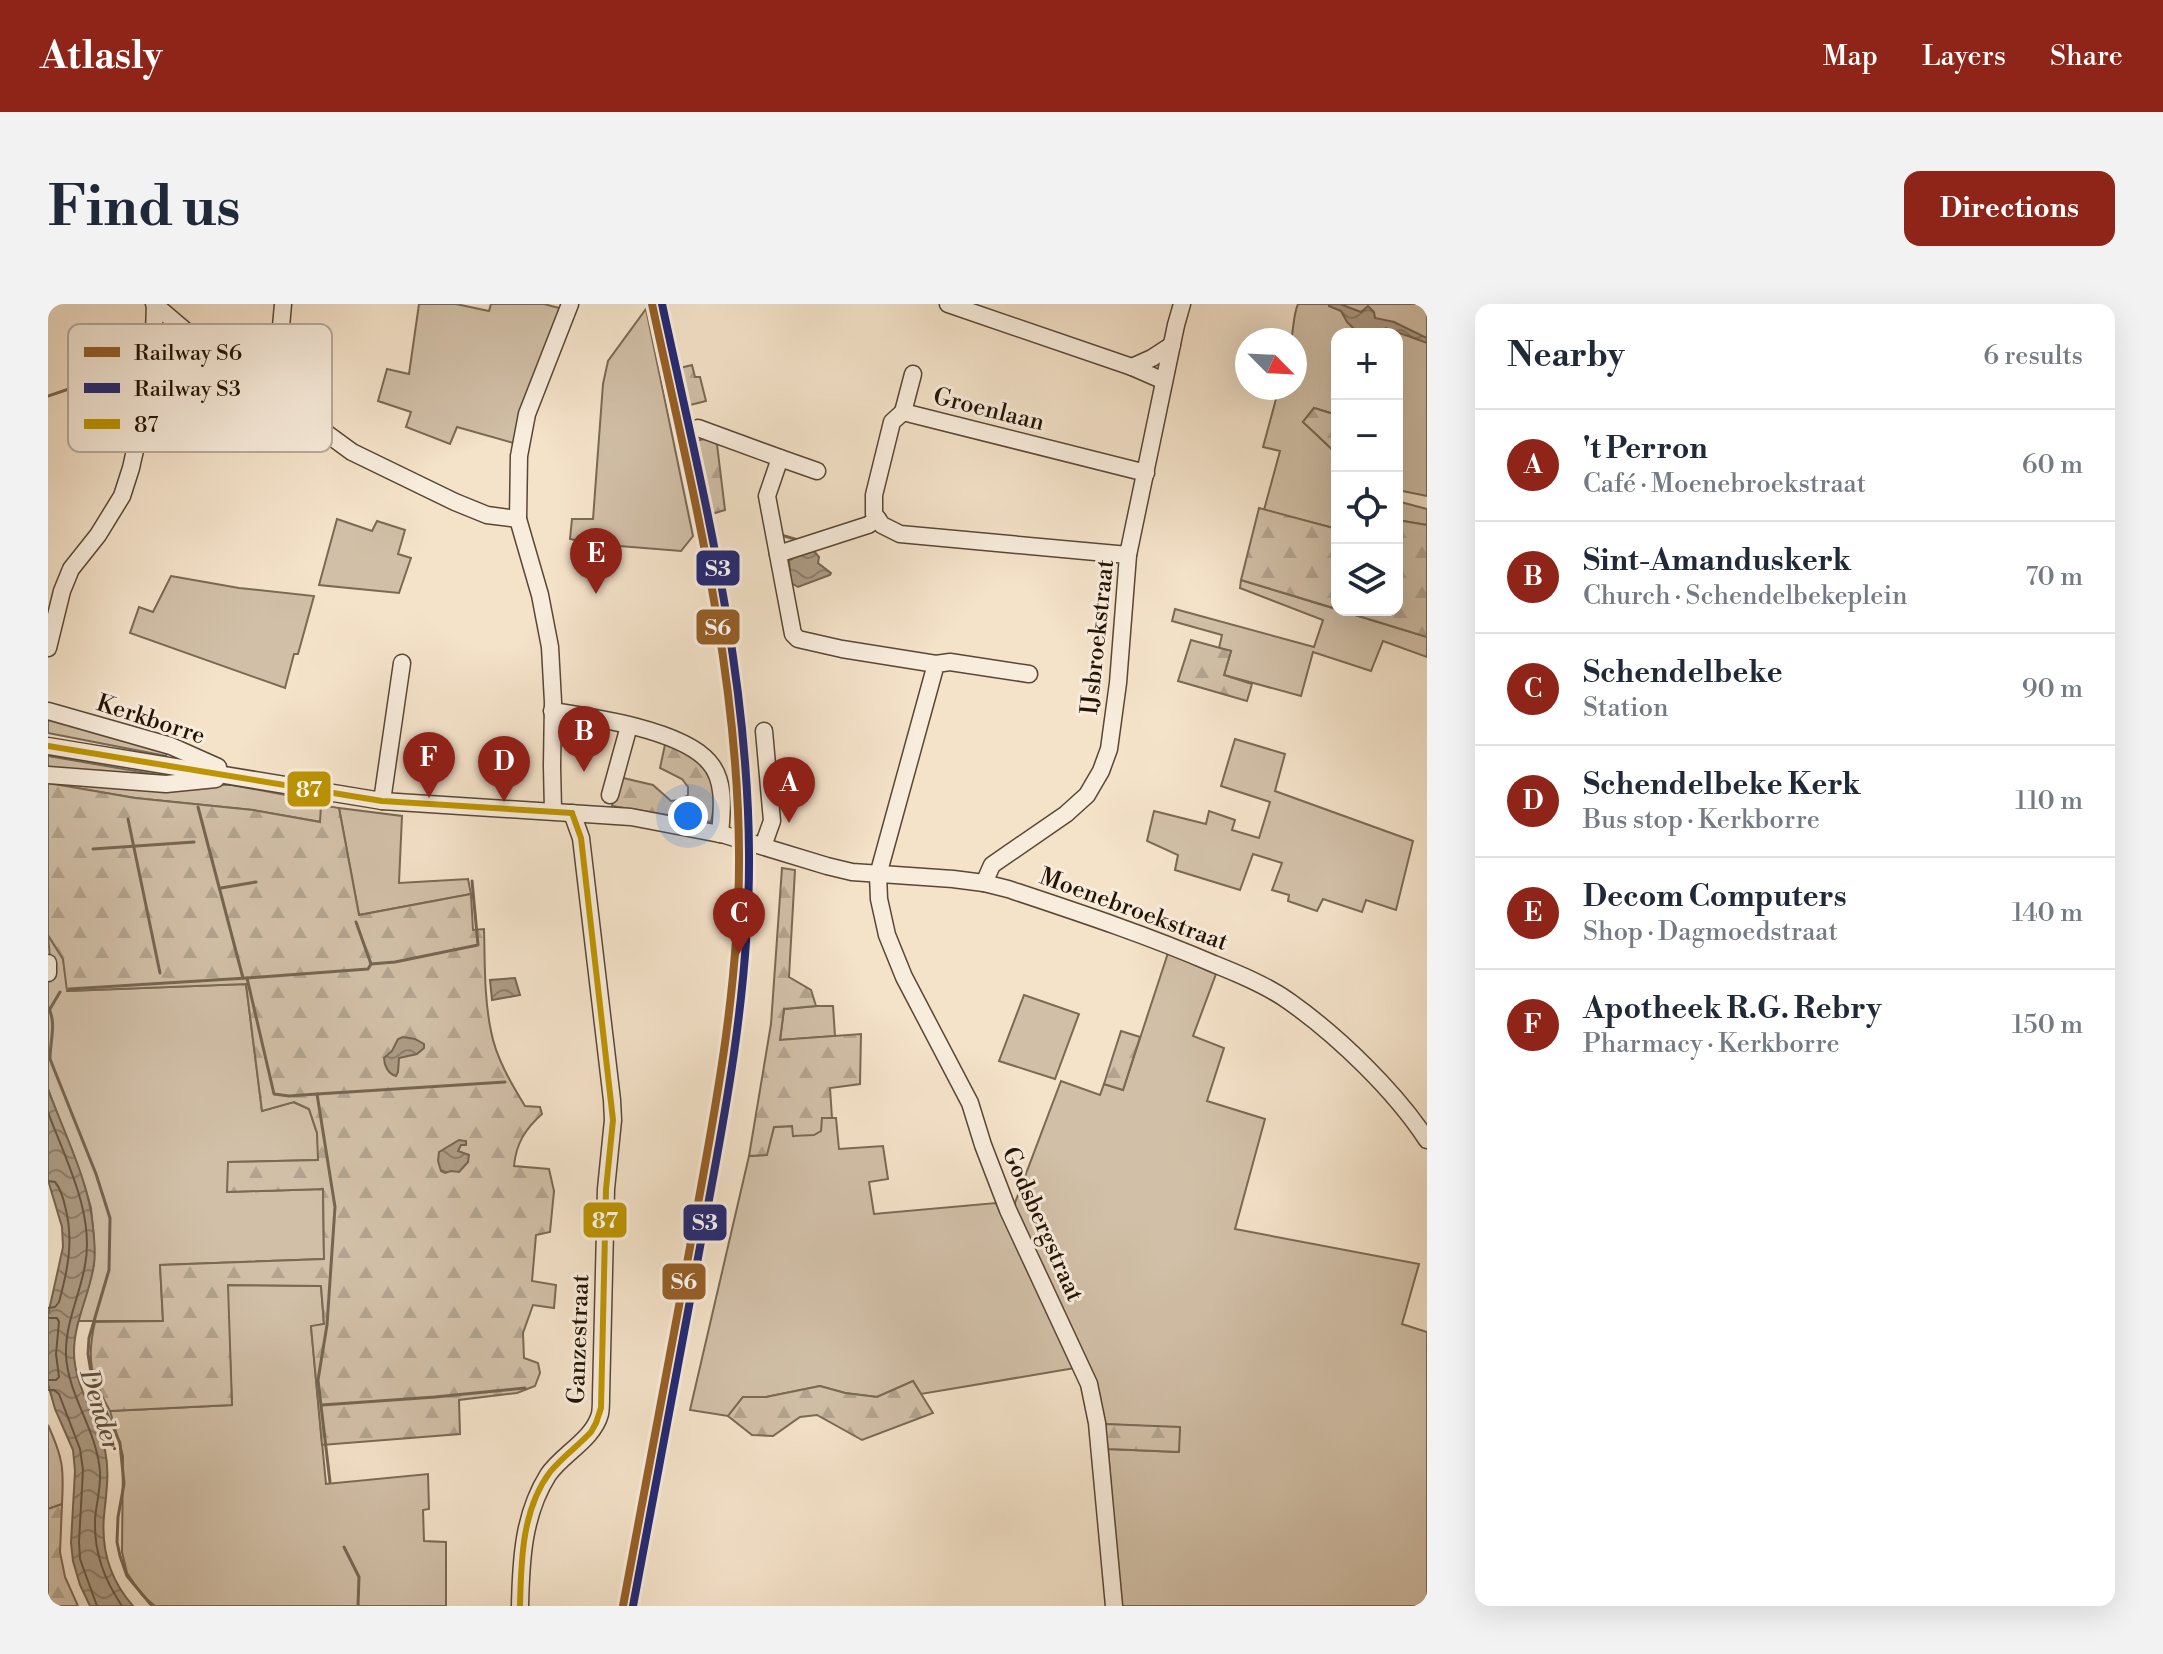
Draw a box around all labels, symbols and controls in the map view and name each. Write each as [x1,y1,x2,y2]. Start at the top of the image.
text: Atlasly [40,33,163,80]
text: Map [1823,39,1878,74]
text: Layers [1922,39,2006,74]
text: Share [2050,39,2123,74]
button: Directions [1904,171,2115,246]
text: Find us [48,173,241,243]
legend [68,324,332,452]
north arrow [1235,328,1307,400]
map controls [1331,328,1403,616]
button: + [1331,328,1403,400]
text: Nearby [1507,335,1625,377]
text: Railway S6 [134,340,242,367]
text: 6 results [1983,340,2083,372]
text: Railway S3 [134,376,241,403]
street label: Groenlaan [930,382,1047,438]
button: − [1331,400,1403,472]
text: 87 [134,412,158,439]
text: 't Perron [1583,430,1708,468]
text: A [1524,449,1542,481]
text: 60 m [2022,449,2083,481]
text: Café · Moenebroekstraat [1583,468,1866,500]
button: locate [1331,472,1403,544]
pin: E [570,528,622,594]
text: Sint-Amanduskerk [1583,542,1851,580]
button: layers [1331,544,1403,616]
line badge: S3 [695,549,741,587]
text: S3 [705,556,731,583]
street label: IJsbroekstraat [1075,558,1121,716]
text: B [1523,561,1543,593]
text: 70 m [2025,561,2083,593]
text: Church · Schendelbekeplein [1583,580,1907,612]
line badge: S6 [695,608,741,646]
text: S6 [705,615,731,642]
text: Schendelbeke [1583,654,1783,692]
text: C [1524,673,1542,705]
text: 90 m [2022,673,2083,705]
street label: Kerkborre [93,688,209,752]
text: Station [1583,692,1669,724]
pin: B [558,706,610,772]
pin: F [403,732,455,798]
pin: D [478,736,530,802]
pin: A [763,757,815,823]
text: Schendelbeke Kerk [1583,766,1861,804]
line badge: 87 [286,770,332,808]
text: 87 [296,777,322,804]
text: D [1523,785,1543,817]
text: 110 m [2015,785,2083,817]
your location [668,796,708,836]
text: Bus stop · Kerkborre [1583,804,1820,836]
street label: Moenebroekstraat [1035,862,1232,958]
text: Decom Computers [1583,878,1847,916]
pin: C [713,888,765,954]
text: E [1524,897,1542,929]
text: 140 m [2012,897,2083,929]
text: Shop · Dagmoedstraat [1583,916,1838,948]
text: Apotheek R.G. Rebry [1583,990,1882,1028]
text: F [1524,1009,1542,1041]
text: 150 m [2012,1009,2083,1041]
text: Pharmacy · Kerkborre [1583,1028,1840,1060]
street label: Godsbergstraat [995,1142,1090,1307]
line badge: 87 [582,1201,628,1239]
line badge: S3 [682,1203,728,1242]
text: 87 [592,1208,618,1235]
text: S3 [692,1210,718,1237]
line badge: S6 [661,1262,707,1301]
text: S6 [671,1269,697,1296]
street label: Ganzestraat [562,1273,596,1405]
water label: Dender [72,1364,128,1456]

